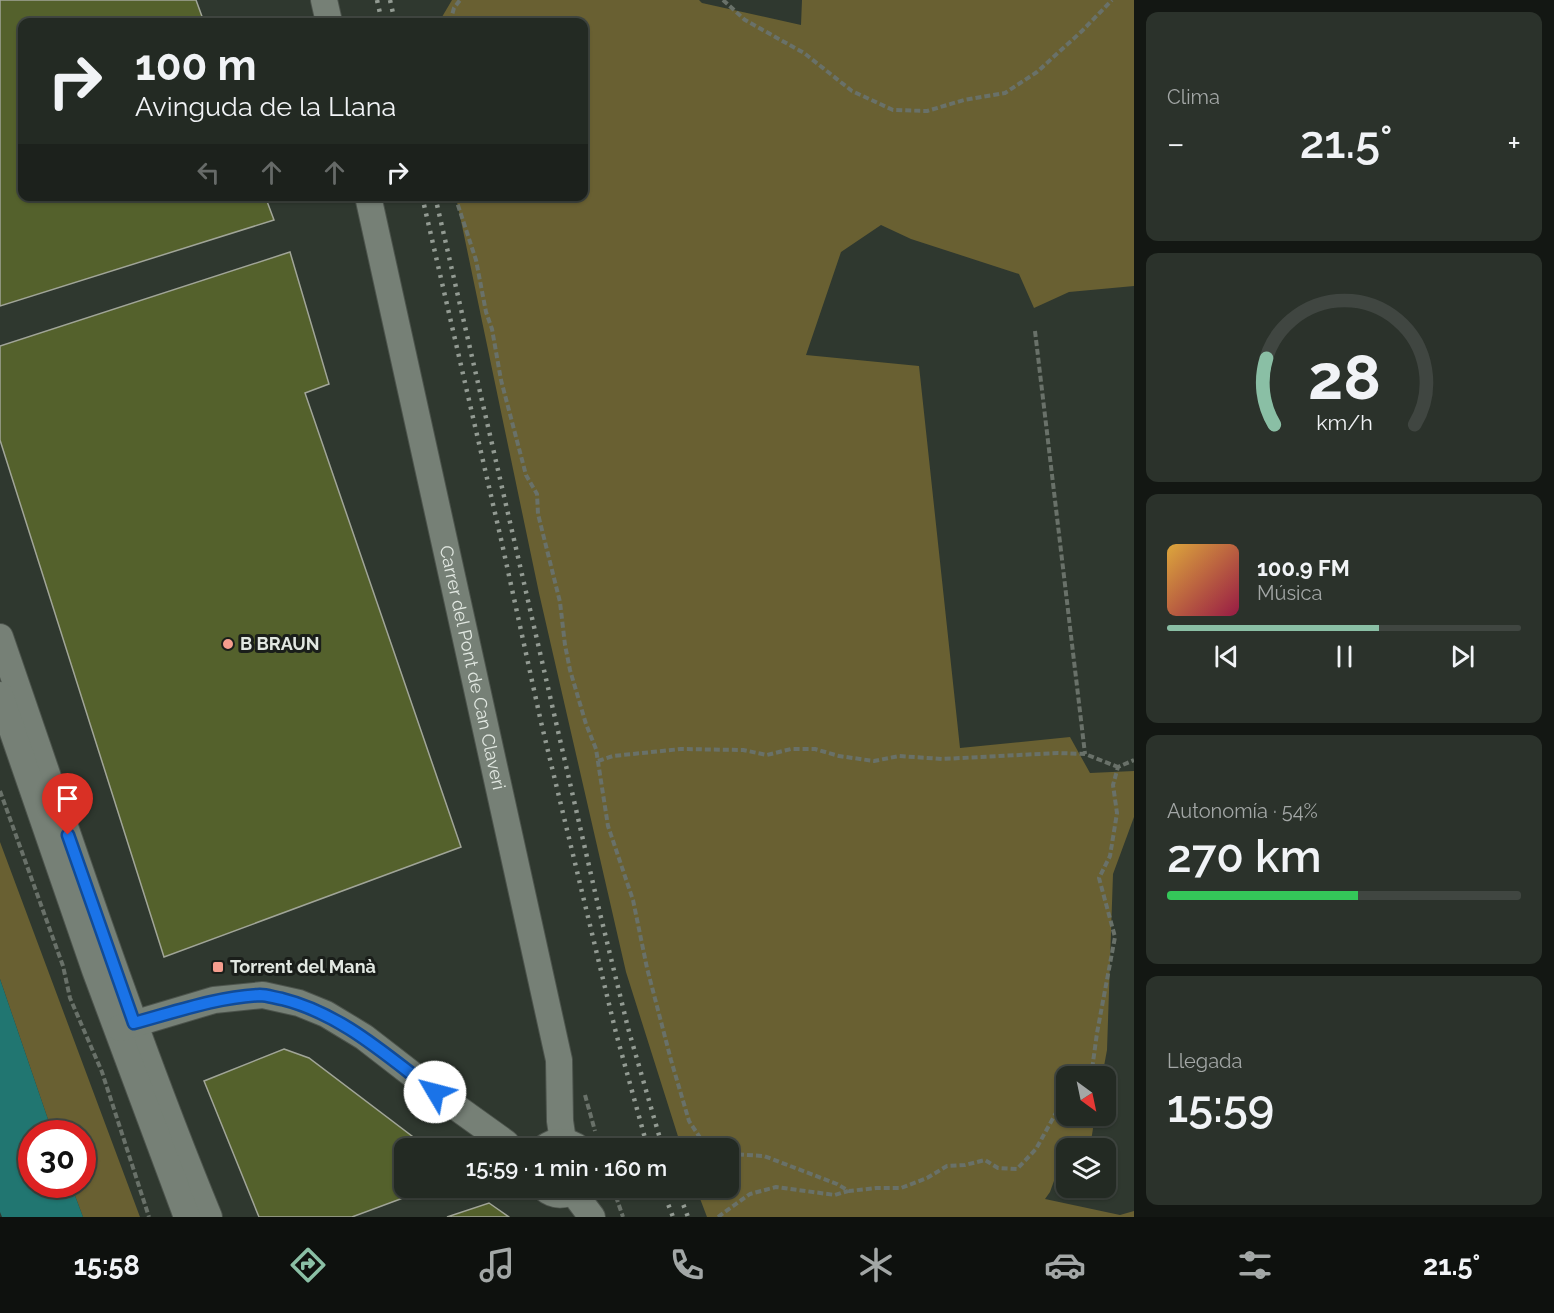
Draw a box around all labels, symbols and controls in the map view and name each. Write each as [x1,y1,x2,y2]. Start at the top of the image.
text: 100 m [135,41,257,90]
icon: right [36,42,114,120]
text: Clima [1167,85,1220,109]
text: Avinguda de la Llana [135,91,396,122]
text: 21.5° [1300,116,1392,169]
text: − [1167,124,1185,163]
text: + [1507,124,1521,163]
icon: left [192,156,225,189]
icon: ahead [255,156,288,189]
icon: ahead [318,156,351,189]
icon: right [381,156,414,189]
text: 28 [1308,340,1380,414]
text: km/h [1316,410,1372,435]
street label: Carrer del Pont de Can Claveri [436,543,510,792]
text: 100.9 FM [1257,555,1350,581]
text: Música [1257,581,1322,605]
place label: B BRAUN [240,633,320,654]
marker: B BRAUN [221,637,235,651]
icon: previous [1210,640,1243,673]
icon: pause [1328,640,1361,673]
icon: next [1446,640,1479,673]
pin [42,773,93,835]
icon: arrive [51,782,84,815]
text: Autonomía · 54% [1167,799,1318,823]
text: 270 km [1167,830,1322,883]
place label: Torrent del Manà [230,956,376,977]
marker: Torrent del Manà [211,960,225,974]
text: Llegada [1167,1049,1242,1073]
position arrow [403,1060,467,1124]
north arrow [1056,1066,1116,1126]
map controls [1056,1066,1116,1198]
text: 15:59 [1167,1080,1274,1133]
speed limit sign: 30 [18,1120,96,1198]
button: layers [1056,1138,1116,1198]
text: 15:59 · 1 min · 160 m [466,1155,667,1181]
icon: directions [287,1244,329,1286]
icon: music [476,1244,518,1286]
icon: phone [666,1244,708,1286]
icon: climate [855,1244,897,1286]
icon: car [1044,1244,1086,1286]
icon: filters [1234,1244,1276,1286]
text: 15:58 [74,1250,140,1281]
text: 21.5° [1423,1250,1480,1281]

